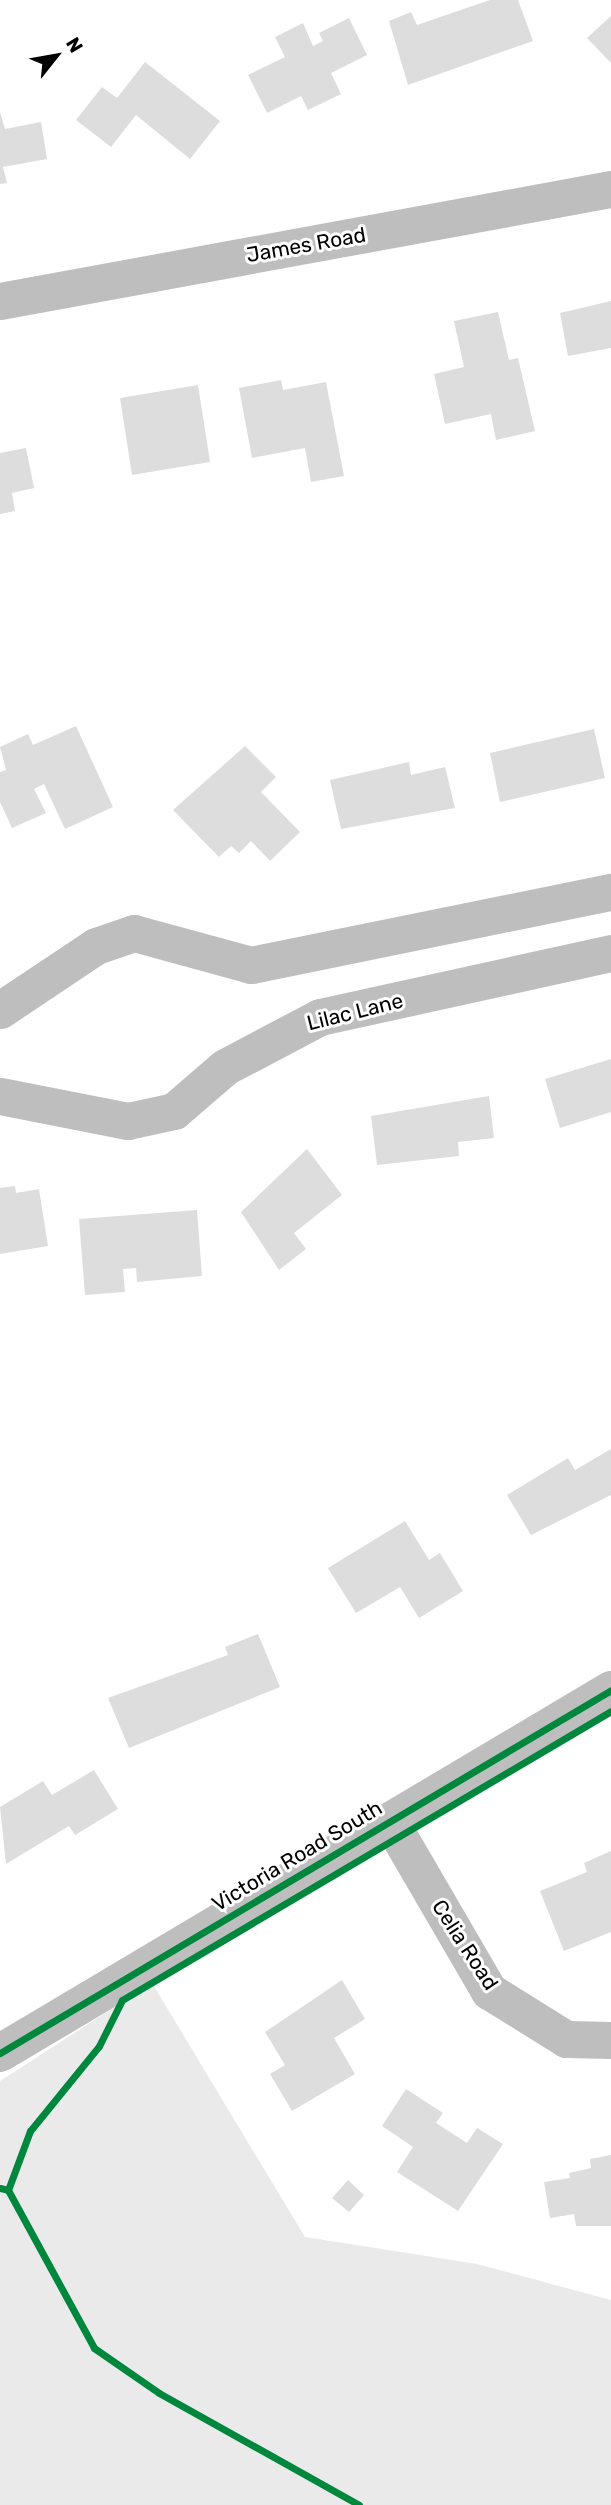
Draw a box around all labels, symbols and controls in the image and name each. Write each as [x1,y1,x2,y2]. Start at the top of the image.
north arrow [21,21,91,91]
text: N [61,33,88,57]
street label: James Road [244,222,368,268]
street label: Lilac Lane [304,988,406,1036]
street label: Victoria Road South [207,1795,387,1917]
street label: Celia Road [427,1895,503,1995]

